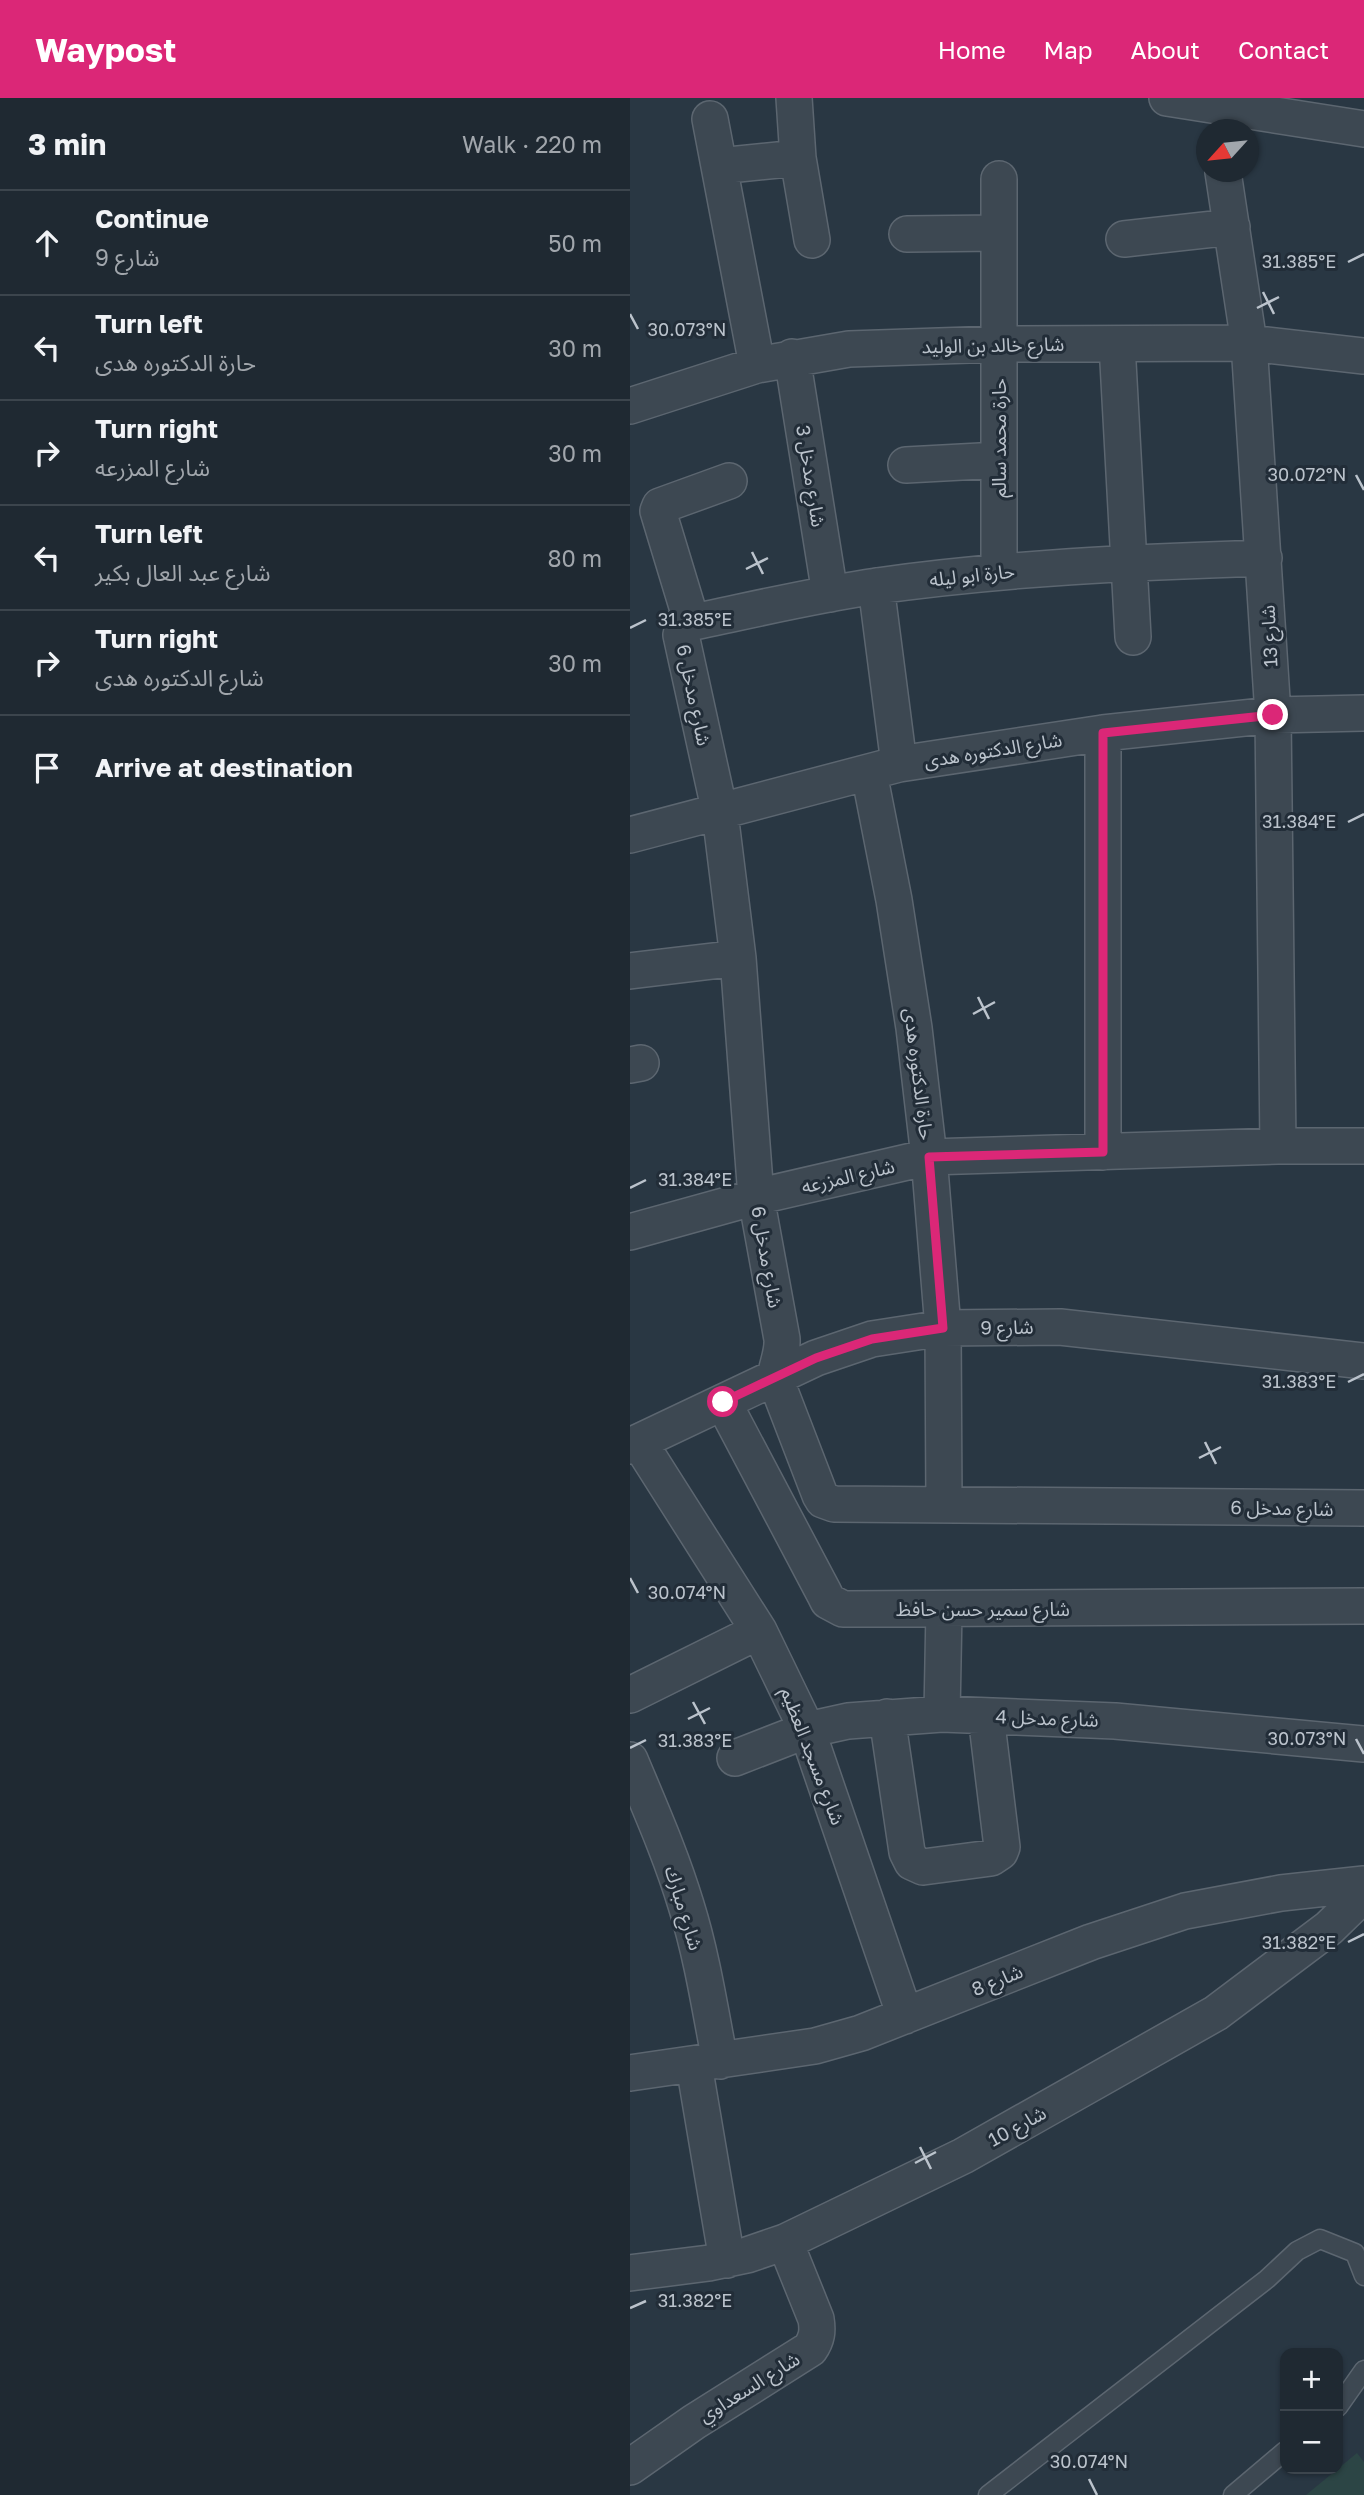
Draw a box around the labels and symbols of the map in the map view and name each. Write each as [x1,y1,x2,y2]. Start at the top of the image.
north arrow [1196,119,1259,182]
text: 31.385°E [1262,250,1336,272]
text: 30.073°N [647,318,727,340]
street label: شارع خالد بن الوليد [921,332,1065,360]
street label: حارة محمد سالم [987,378,1014,498]
street label: شارع مدخل 3 [789,423,831,529]
text: 30.072°N [1268,463,1346,485]
street label: حارة ابو ليله [928,559,1016,591]
street label: شارع 13 [1255,604,1285,668]
text: 31.385°E [658,608,732,630]
street label: شارع مدخل 6 [670,642,716,748]
route end [1257,699,1288,730]
street label: شارع الدكتوره هدى [922,727,1064,775]
text: 31.384°E [1262,810,1336,832]
street label: حارة الدكتوره هدى [899,1007,939,1141]
street label: شارع المزرعه [799,1154,897,1200]
text: 31.384°E [658,1168,732,1190]
street label: شارع مدخل 6 [744,1204,788,1310]
street label: شارع 9 [980,1315,1034,1341]
text: 31.383°E [1262,1370,1336,1392]
route start [707,1386,738,1417]
street label: شارع مدخل 6 [1230,1495,1334,1523]
text: 30.074°N [648,1581,726,1603]
street label: شارع سمير حسن حافظ [896,1597,1070,1623]
street label: شارع مسجد العظيم [773,1684,850,1829]
street label: شارع مدخل 4 [995,1704,1099,1734]
text: 30.073°N [1267,1727,1347,1749]
text: 31.383°E [658,1729,732,1751]
street label: شارع مبارك [658,1863,708,1954]
text: 31.382°E [1262,1931,1336,1953]
street label: شارع 8 [968,1959,1027,2003]
street label: شارع 10 [984,2100,1051,2153]
text: 31.382°E [658,2289,732,2311]
street label: شارع السعداوي [694,2346,806,2430]
text: 30.074°N [1050,2450,1128,2472]

